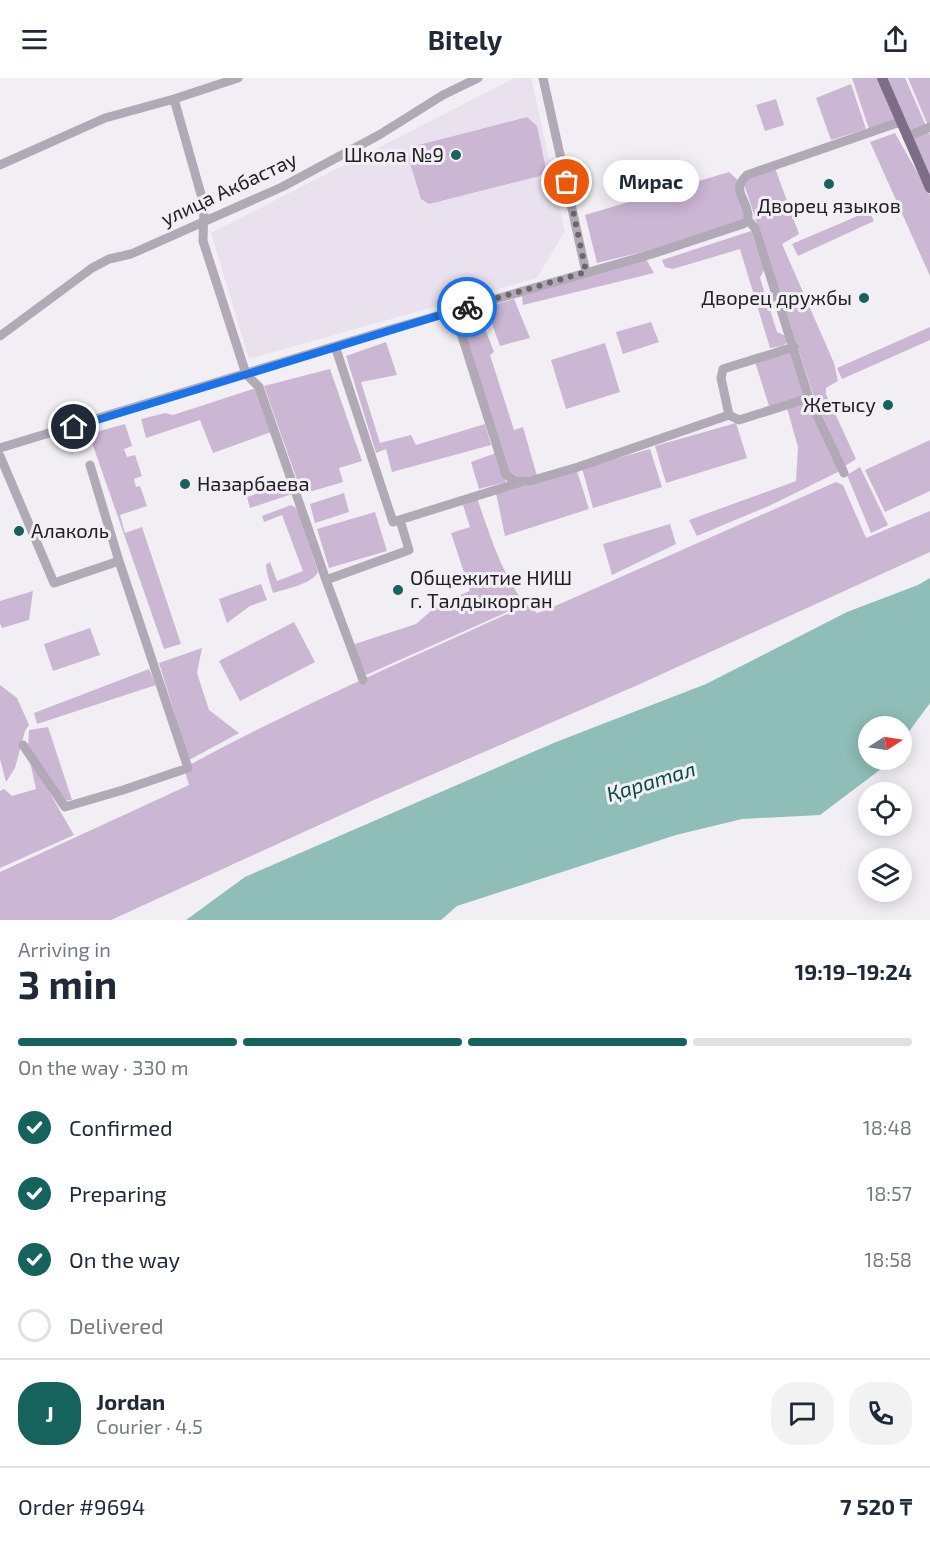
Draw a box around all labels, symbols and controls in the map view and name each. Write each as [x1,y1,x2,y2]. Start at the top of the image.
icon: menu [18,23,51,56]
text: Bitely [428,23,502,55]
icon: share [879,23,912,56]
place label: Школа №9 [344,142,444,166]
street label: улица Акбастау [157,146,301,231]
marker: Школа №9 [449,148,463,162]
pin [541,156,592,207]
callout: Мирас [603,161,699,203]
icon: bag [550,165,583,198]
text: Мирас [619,169,683,193]
marker: Дворец языков [822,177,836,191]
place label: Дворец языков [757,193,901,217]
courier [437,277,497,337]
place label: Дворец дружбы [701,285,852,310]
icon: bike [451,291,484,324]
marker: Дворец дружбы [857,291,871,305]
place label: Жетысу [803,392,876,417]
marker: Жетысу [881,398,895,412]
pin [48,401,99,452]
icon: home [57,410,90,443]
place label: Назарбаева [197,471,309,495]
marker: Назарбаева [178,477,192,491]
place label: Алаколь [31,518,109,542]
marker: Алаколь [12,524,26,538]
place label: Общежитие НИШ г. Талдыкорган [410,565,572,612]
marker: Общежитие НИШ г. Талдыкорган [391,583,405,597]
north arrow [858,716,912,770]
map controls [858,716,912,902]
water label: Қаратал [603,755,698,806]
button: locate [858,782,912,836]
button: layers [858,848,912,902]
text: Arriving in [18,937,111,961]
text: 19:19–19:24 [795,958,912,984]
text: 3 min [18,960,117,1007]
text: On the way · 330 m [18,1055,189,1079]
icon: check [18,1111,51,1144]
text: Confirmed [69,1114,173,1140]
text: 18:48 [863,1115,912,1139]
icon: check [18,1177,51,1210]
text: Preparing [69,1180,167,1206]
text: 18:57 [866,1181,912,1205]
icon: check [18,1243,51,1276]
text: On the way [69,1246,180,1272]
text: 18:58 [864,1247,912,1271]
text: Delivered [69,1312,164,1338]
button: chat [771,1382,834,1445]
button: phone [849,1382,912,1445]
text: Jordan [96,1388,165,1414]
text: J [45,1400,54,1426]
text: Courier · 4.5 [96,1414,203,1438]
text: Order #9694 [18,1493,145,1519]
text: 7 520 ₸ [840,1493,912,1519]

